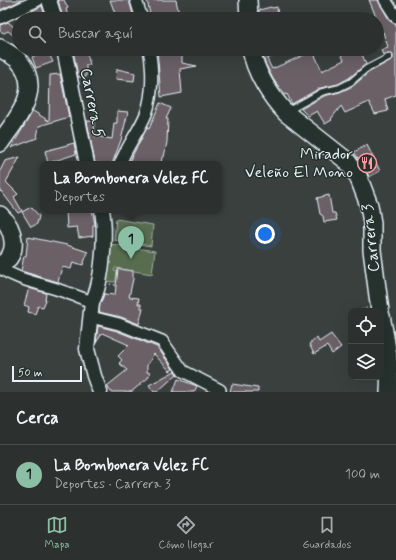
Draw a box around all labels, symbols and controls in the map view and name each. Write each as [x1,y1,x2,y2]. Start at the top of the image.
search box [12,12,384,56]
icon: search [26,23,48,45]
text: Buscar aquí [58,24,133,44]
street label: Carrera 5 [75,66,109,140]
place label: Mirador Veleño El Mono [245,144,353,183]
restaurant icon: Mirador Veleño El Mono [356,152,378,174]
popup [40,161,222,213]
text: La Bombonera Velez FC [54,169,208,189]
text: Deportes [54,189,105,206]
street label: Carrera 3 [357,203,385,273]
your location [255,224,275,244]
pin: 1 [118,226,144,259]
map controls [348,308,384,380]
button: locate [348,308,384,344]
button: layers [348,344,384,380]
scale bar [12,364,82,383]
text: 50 m [18,366,43,380]
text: Cerca [16,407,59,429]
text: La Bombonera Velez FC [54,456,209,476]
text: 1 [26,466,32,483]
text: 100 m [345,466,380,483]
text: Deportes · Carrera 3 [54,476,171,493]
tab: Mapa [44,514,70,552]
tab: Cómo llegar [159,514,214,552]
tab: Guardados [303,514,351,552]

